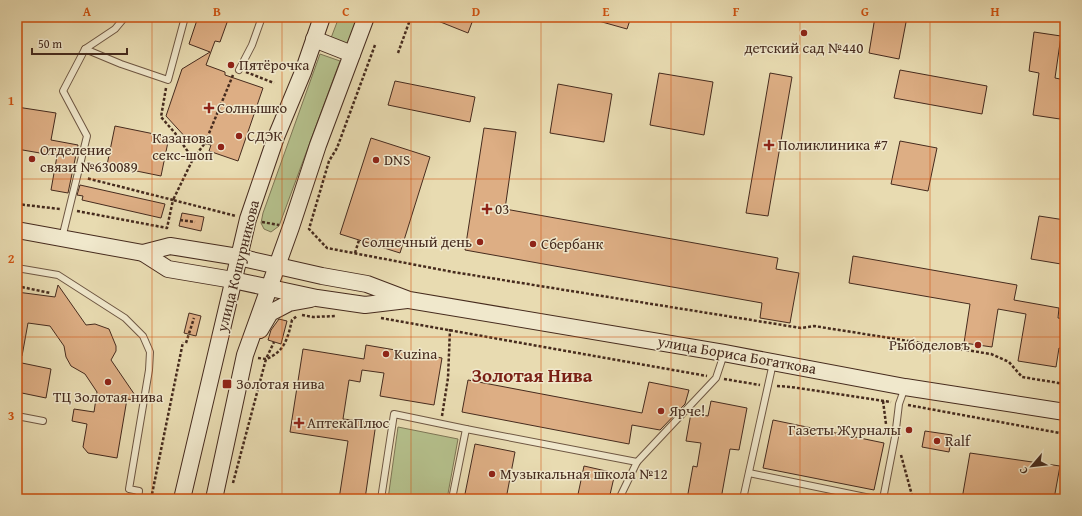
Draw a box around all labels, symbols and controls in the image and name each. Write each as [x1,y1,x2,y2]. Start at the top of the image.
text: A [83,2,92,21]
text: B [213,2,221,21]
text: C [342,2,350,21]
text: D [472,2,480,21]
text: E [603,2,610,21]
text: F [733,2,740,21]
text: G [861,2,869,21]
text: H [990,2,1000,21]
marker: детский сад №440 [799,28,809,38]
scale bar [32,30,127,56]
text: 50 m [38,35,62,52]
place label: детский сад №440 [744,37,864,58]
place label: Пятёрочка [239,54,310,75]
marker: Пятёрочка [226,60,236,70]
text: 1 [8,91,14,110]
place label: Солнышко [217,97,287,118]
marker: Солнышко [204,103,214,113]
place label: СДЭК [247,125,283,146]
place label: Казанова секс-шоп [152,127,214,165]
marker: СДЭК [234,131,244,141]
place label: Поликлиника #7 [778,134,888,155]
place label: Отделение связи №630089 [40,139,138,177]
marker: Поликлиника #7 [763,139,775,151]
marker: Казанова секс-шоп [216,142,226,152]
place label: DNS [384,149,410,170]
marker: Отделение связи №630089 [27,154,37,164]
marker: DNS [371,155,381,165]
street label: улица Кошурникова [211,197,264,335]
place label: 03 [495,198,509,219]
marker: 03 [482,204,492,214]
place label: Солнечный день [362,231,472,252]
place label: Сбербанк [541,233,603,254]
marker: Солнечный день [475,237,485,247]
marker: Сбербанк [528,239,538,249]
text: 2 [8,249,15,268]
street label: улица Бориса Богаткова [655,330,819,379]
place label: Рыбоделовъ [889,334,970,355]
marker: Рыбоделовъ [973,340,983,350]
place label: Kuzina [394,343,437,364]
marker: Kuzina [381,349,391,359]
district label: Золотая Нива [471,361,593,389]
place label: Золотая нива [236,373,326,394]
marker: ТЦ Золотая нива [103,377,113,387]
marker: Золотая нива [221,378,233,390]
place label: ТЦ Золотая нива [53,386,164,407]
place label: Ярче! [668,400,705,421]
text: 3 [8,406,14,425]
marker: Ярче! [656,406,666,416]
place label: АптекаПлюс [307,412,390,433]
marker: АптекаПлюс [294,418,304,428]
place label: Газеты Журналы [788,419,901,440]
marker: Газеты Журналы [904,425,914,435]
place label: Ralf [945,430,972,451]
marker: Ralf [932,436,942,446]
north arrow [1012,446,1052,486]
place label: Музыкальная школа №12 [500,463,668,484]
text: С [1015,464,1032,477]
marker: Музыкальная школа №12 [487,469,497,479]

